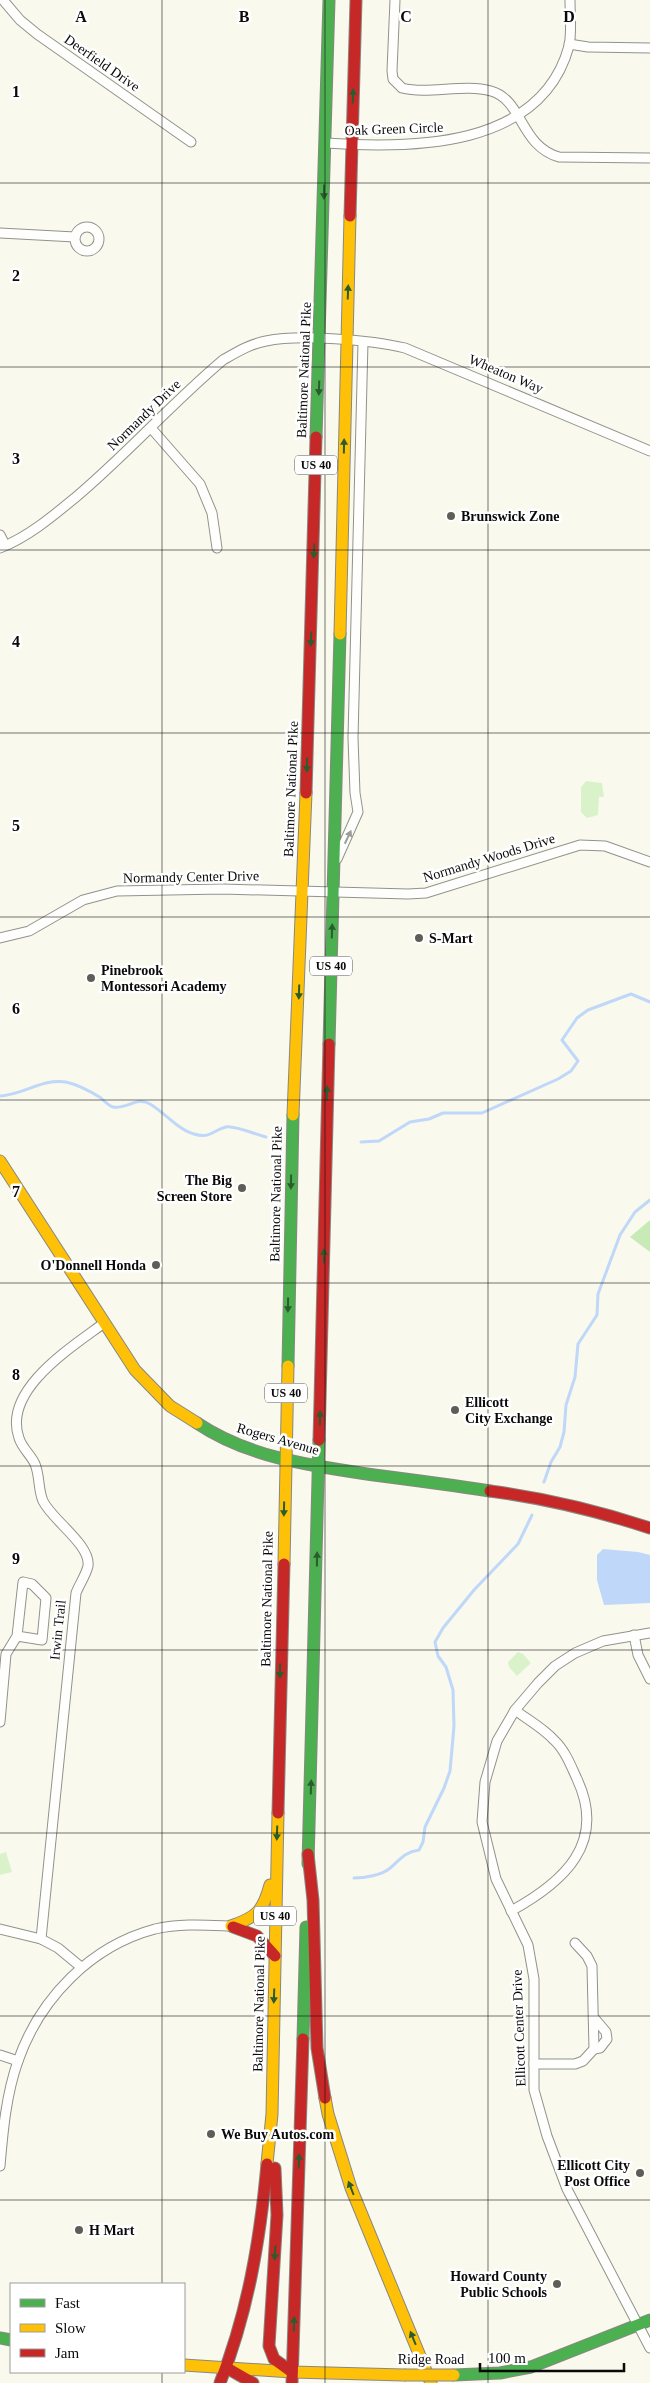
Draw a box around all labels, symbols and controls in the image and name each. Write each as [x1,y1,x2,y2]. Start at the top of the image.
text: A [75,8,87,25]
text: B [239,8,250,25]
text: C [400,8,412,25]
text: D [563,8,575,25]
street label: Deerfield Drive [62,32,142,94]
text: 1 [12,83,20,100]
one-way arrow [349,88,357,104]
street label: Oak Green Circle [344,120,444,138]
one-way arrow [320,184,328,200]
text: 2 [12,267,20,284]
one-way arrow [344,284,352,300]
street label: Baltimore National Pike [294,302,314,438]
street label: Wheaton Way [467,352,545,396]
street label: Normandy Drive [105,377,183,453]
one-way arrow [315,381,323,397]
one-way arrow [340,438,348,454]
text: 3 [12,450,20,467]
road number: US 40 [295,456,337,474]
place label: Brunswick Zone [461,509,559,524]
marker: Brunswick Zone [445,510,457,522]
one-way arrow [309,543,317,559]
one-way arrow [307,632,315,648]
text: 4 [12,633,20,650]
street label: Baltimore National Pike [281,721,301,857]
one-way arrow [302,757,310,773]
text: 5 [12,817,20,834]
one-way arrow [344,830,352,844]
street label: Normandy Woods Drive [421,831,557,885]
street label: Normandy Center Drive [123,868,259,886]
one-way arrow [329,923,337,939]
place label: S-Mart [429,931,473,946]
marker: S-Mart [413,932,425,944]
road number: US 40 [310,956,352,976]
place label: Pinebrook Montessori Academy [101,963,227,994]
marker: Pinebrook Montessori Academy [85,972,97,984]
one-way arrow [295,984,303,1000]
text: 6 [12,1000,20,1017]
one-way arrow [323,1085,331,1101]
street label: Baltimore National Pike [267,1126,285,1262]
place label: The Big Screen Store [157,1173,232,1204]
one-way arrow [287,1174,295,1190]
marker: The Big Screen Store [236,1182,248,1194]
text: 7 [12,1183,20,1200]
one-way arrow [320,1247,328,1263]
place label: O'Donnell Honda [41,1258,146,1273]
marker: O'Donnell Honda [150,1259,162,1271]
one-way arrow [284,1298,292,1314]
text: 8 [12,1366,20,1383]
road number: US 40 [265,1384,307,1402]
place label: Ellicott City Exchange [465,1395,553,1426]
marker: Ellicott City Exchange [449,1404,461,1416]
one-way arrow [316,1410,324,1426]
street label: Rogers Avenue [235,1420,321,1458]
one-way arrow [279,1501,287,1517]
street label: Baltimore National Pike [258,1531,276,1667]
text: 9 [12,1550,20,1567]
one-way arrow [313,1551,321,1567]
street label: Irwin Trail [47,1599,69,1661]
one-way arrow [276,1663,284,1679]
one-way arrow [307,1779,315,1795]
one-way arrow [273,1826,281,1842]
road number: US 40 [254,1906,296,1925]
street label: Baltimore National Pike [250,1936,268,2072]
street label: Ellicott Center Drive [509,1969,529,2087]
one-way arrow [269,1988,277,2004]
place label: We Buy Autos.com [221,2127,335,2142]
marker: We Buy Autos.com [205,2128,217,2140]
one-way arrow [295,2153,303,2169]
place label: Ellicott City Post Office [557,2158,630,2189]
marker: Ellicott City Post Office [634,2167,646,2179]
one-way arrow [347,2180,354,2195]
place label: H Mart [89,2223,135,2238]
marker: H Mart [73,2224,85,2236]
one-way arrow [270,2246,278,2262]
place label: Howard County Public Schools [450,2269,548,2300]
marker: Howard County Public Schools [551,2278,563,2290]
legend [10,2283,185,2373]
text: Fast [55,2295,81,2311]
one-way arrow [290,2315,298,2331]
text: Slow [55,2320,86,2336]
one-way arrow [408,2331,416,2345]
scale bar [480,2340,624,2372]
text: Jam [55,2345,79,2361]
text: 100 m [488,2350,526,2366]
street label: Ridge Road [398,2352,464,2367]

